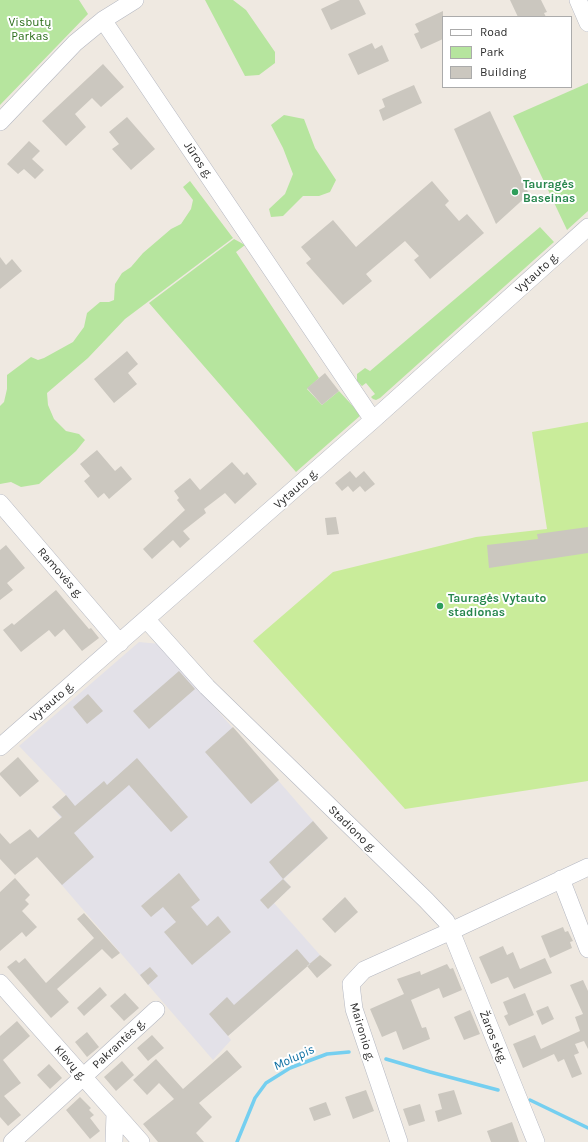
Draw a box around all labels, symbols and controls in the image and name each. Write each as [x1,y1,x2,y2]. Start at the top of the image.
park label: Visbutų Parkas [9,16,51,44]
legend [442,16,572,88]
text: Road [480,25,508,39]
text: Park [480,45,504,59]
text: Building [480,65,526,79]
street label: Jūros g. [181,139,215,181]
place label: Tauragės Baseinas [523,178,575,206]
marker: Tauragės Baseinas [510,187,520,197]
street label: Vytauto g. [512,250,562,296]
street label: Vytauto g. [271,466,321,512]
street label: Ramovės g. [34,545,86,601]
place label: Tauragės Vytauto stadionas [448,592,546,620]
marker: Tauragės Vytauto stadionas [435,601,445,611]
street label: Vytauto g. [27,679,77,725]
street label: Stadiono g. [325,803,379,855]
street label: Maironio g. [346,1001,378,1063]
street label: Žaros skg. [476,1008,510,1066]
street label: Pakrantės g. [90,1016,148,1072]
street label: Klevų g. [51,1042,89,1084]
water label: Molupis [271,1042,317,1074]

